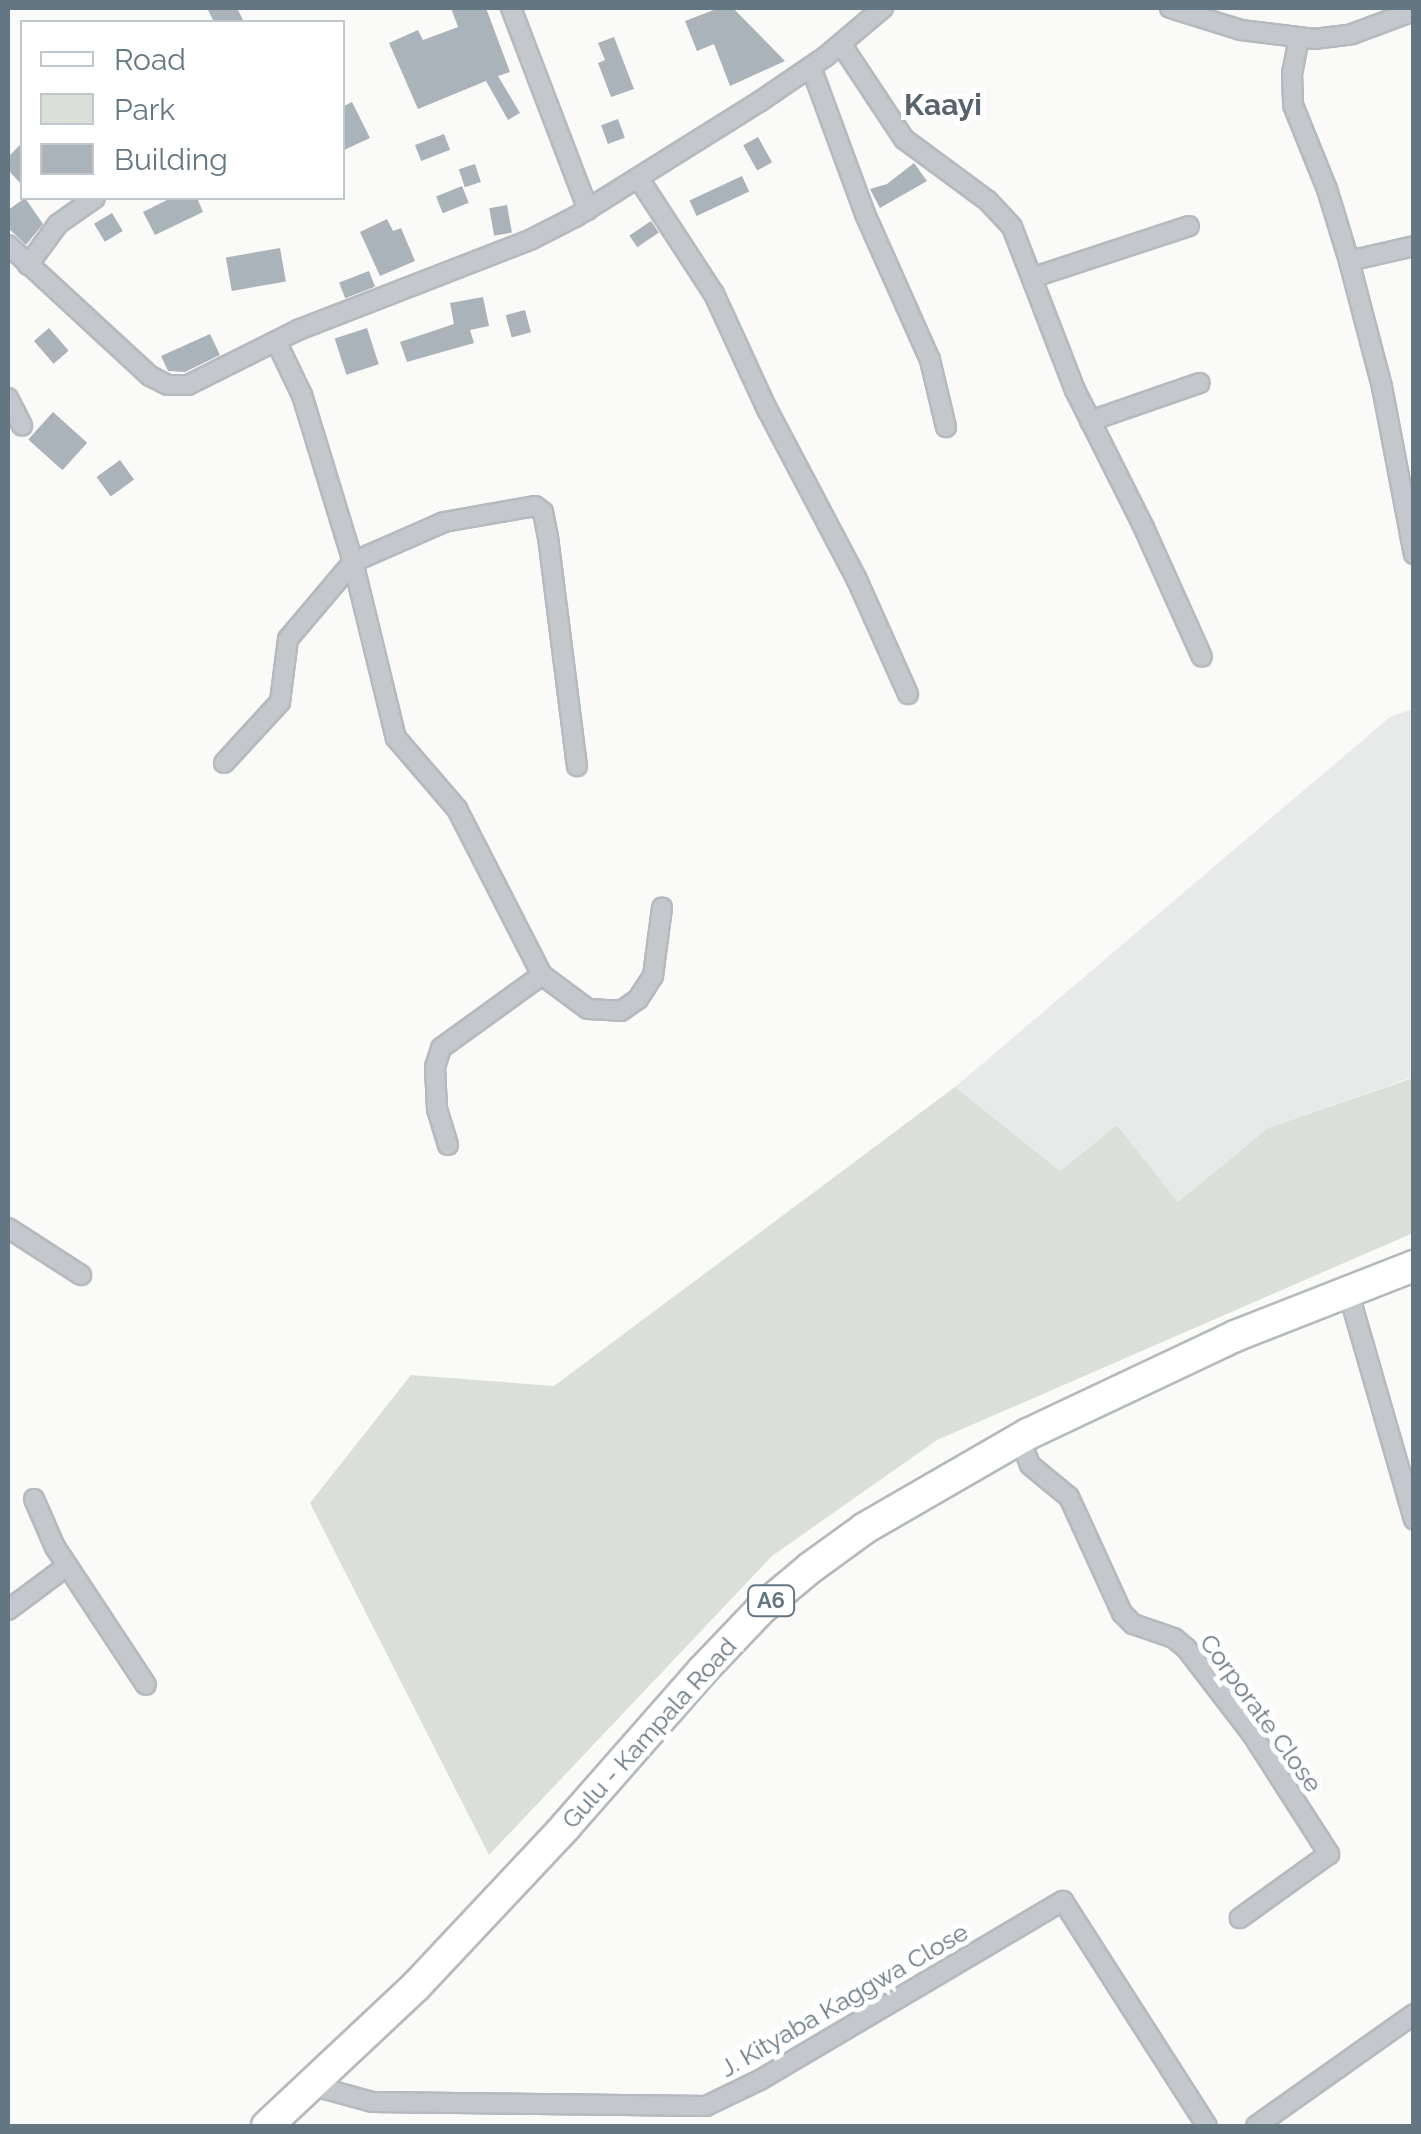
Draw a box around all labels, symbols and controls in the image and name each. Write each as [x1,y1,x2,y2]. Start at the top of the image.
legend [20,20,345,200]
text: Road [114,42,186,77]
district label: Kaayi [904,87,982,123]
text: Park [114,92,175,127]
text: Building [114,142,228,177]
road number: A6 [746,1584,796,1618]
street label: Corporate Close [1194,1628,1328,1798]
street label: Gulu - Kampala Road [555,1631,743,1835]
street label: J. Kityaba Kaggwa Close [715,1917,973,2083]

